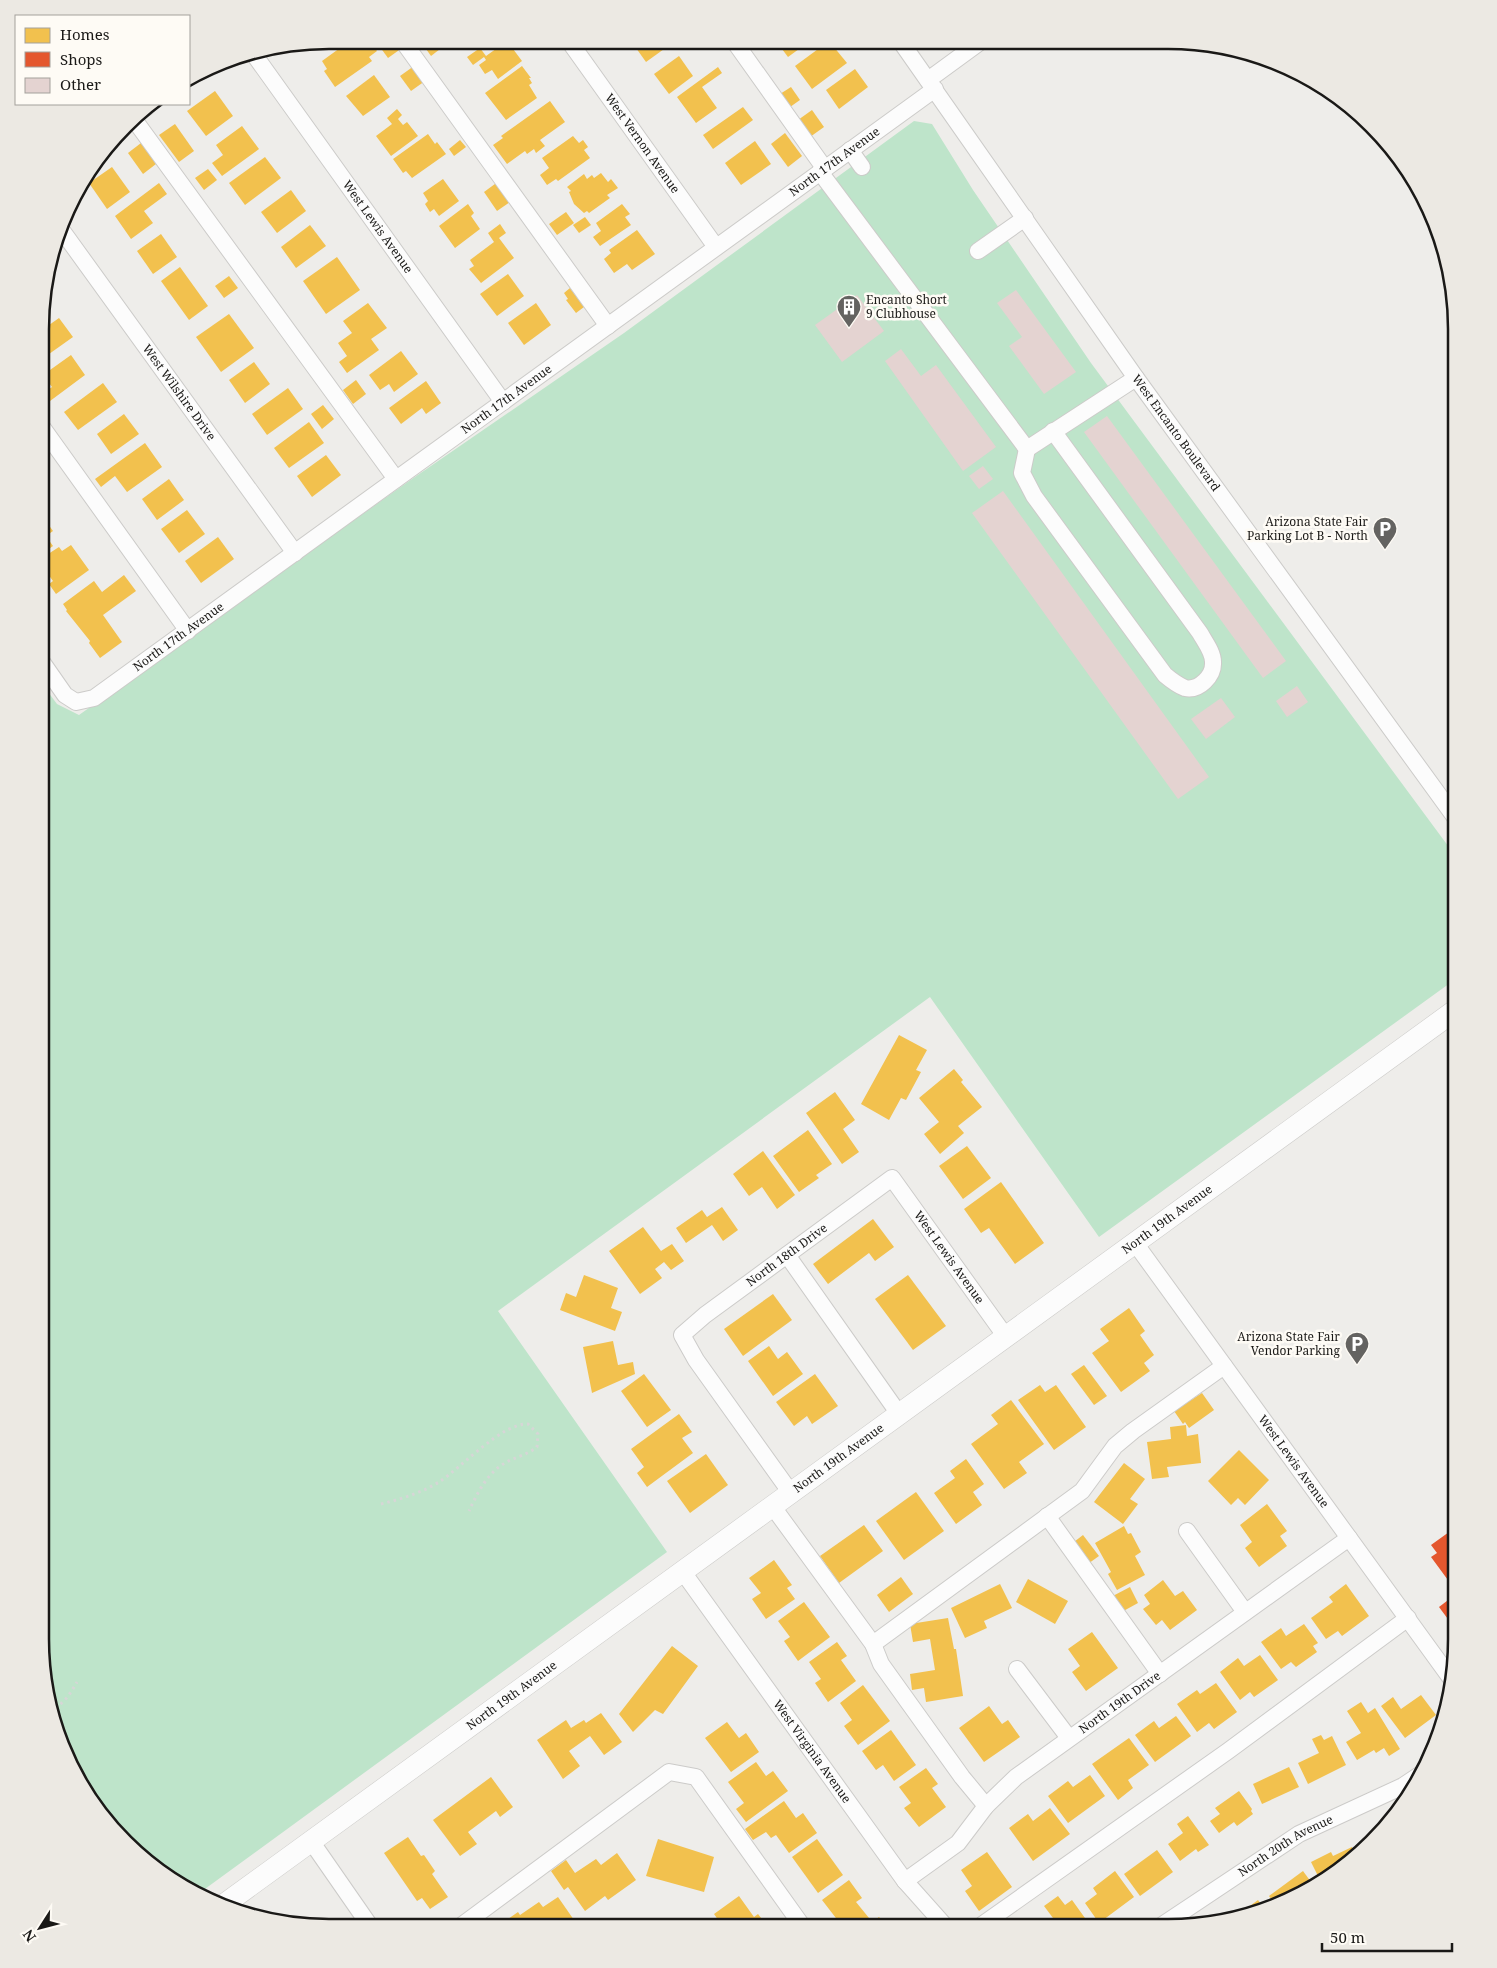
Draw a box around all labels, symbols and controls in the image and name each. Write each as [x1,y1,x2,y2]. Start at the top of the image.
legend [15,15,190,105]
text: Homes [60,24,110,44]
text: Shops [60,49,103,69]
text: Other [60,74,101,94]
street label: West Vernon Avenue [601,90,684,197]
street label: North 17th Avenue [785,123,883,200]
street label: West Lewis Avenue [339,177,417,277]
place label: Encanto Short 9 Clubhouse [866,291,947,322]
building icon: Encanto Short 9 Clubhouse [836,294,862,328]
street label: West Wilshire Drive [139,341,220,444]
street label: North 17th Avenue [457,360,555,437]
street label: West Encanto Boulevard [1128,371,1225,495]
place label: Arizona State Fair Parking Lot B - North [1247,513,1368,544]
parking icon: Arizona State Fair Parking Lot B - North [1372,516,1398,550]
street label: North 17th Avenue [129,598,227,675]
street label: North 19th Avenue [1118,1181,1215,1258]
street label: West Lewis Avenue [910,1207,988,1307]
street label: North 18th Drive [742,1219,831,1290]
place label: Arizona State Fair Vendor Parking [1237,1328,1341,1359]
parking icon: Arizona State Fair Vendor Parking [1344,1331,1370,1365]
street label: West Lewis Avenue [1255,1411,1333,1511]
street label: North 19th Avenue [790,1419,887,1496]
street label: North 19th Avenue [463,1657,560,1734]
street label: North 19th Drive [1075,1667,1164,1737]
street label: West Virginia Avenue [769,1696,855,1806]
street label: North 20th Avenue [1235,1811,1336,1880]
north arrow [15,1903,65,1953]
scale bar [1322,1920,1452,1952]
text: N [18,1926,40,1946]
text: 50 m [1330,1927,1365,1947]

